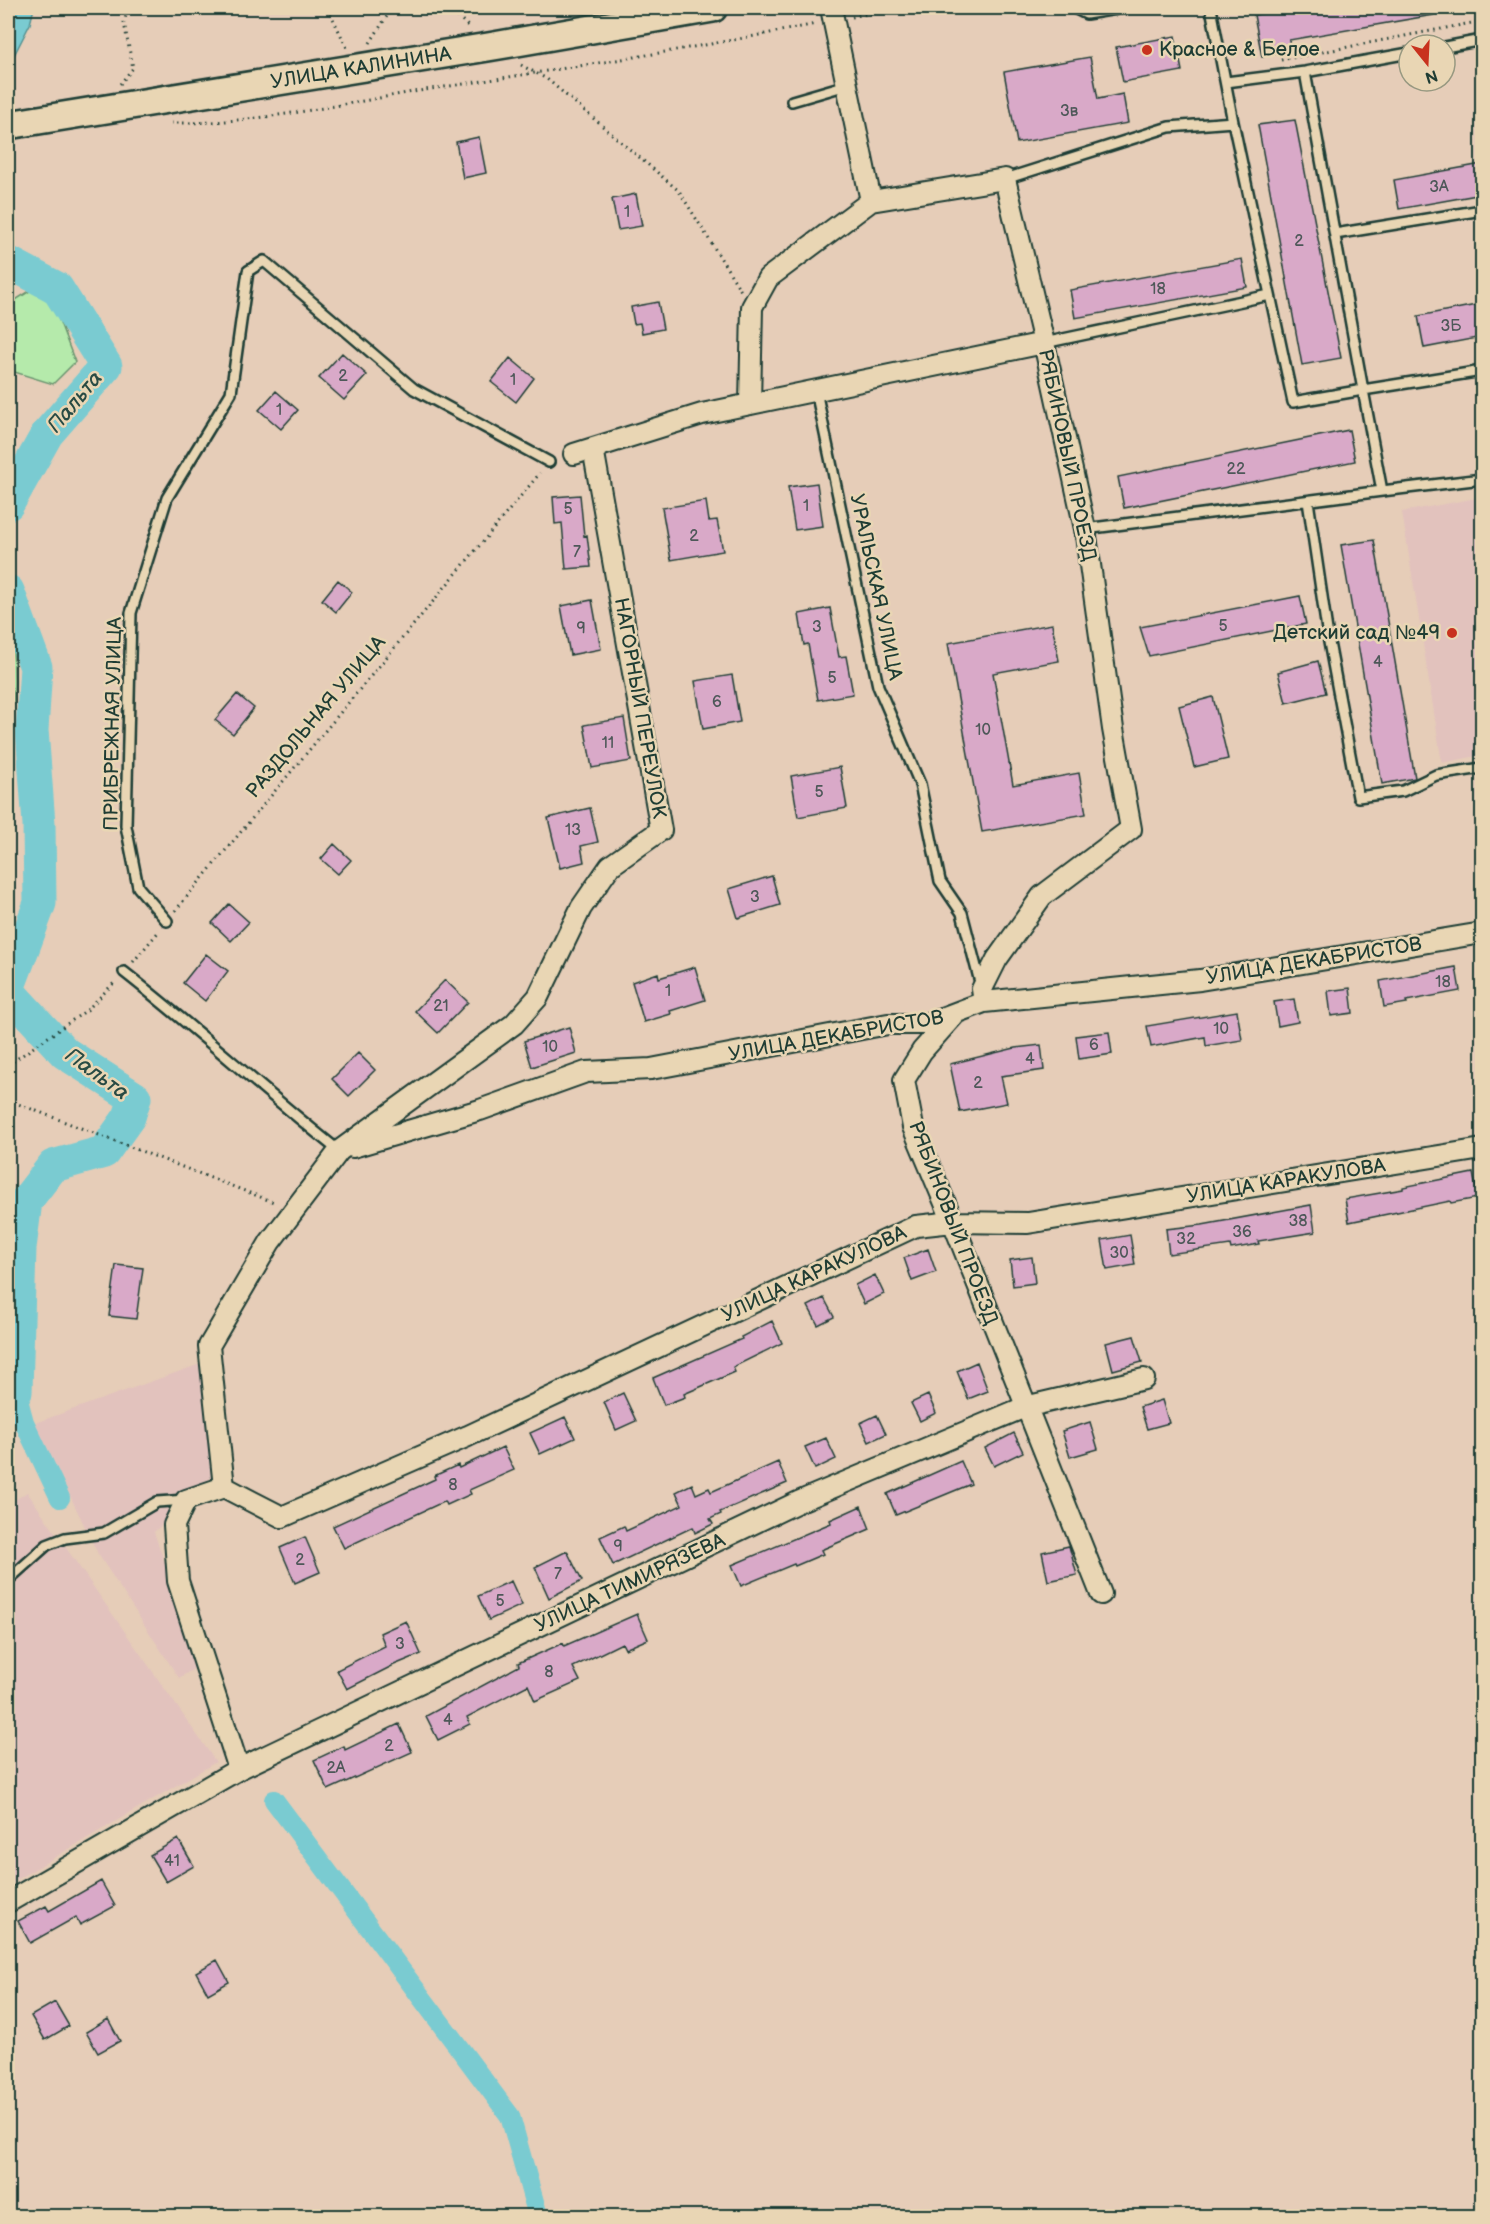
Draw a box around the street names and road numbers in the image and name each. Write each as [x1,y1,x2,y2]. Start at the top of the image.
street label: УЛИЦА КАЛИНИНА [269,42,454,94]
street label: РЯБИНОВЫЙ ПРОЕЗД [1033,347,1101,563]
street label: УРАЛЬСКАЯ УЛИЦА [845,492,908,683]
street label: НАГОРНЫЙ ПЕРЕУЛОК [609,596,671,820]
street label: ПРИБРЕЖНАЯ УЛИЦА [99,616,127,831]
street label: РАЗДОЛЬНАЯ УЛИЦА [241,630,392,803]
street label: УЛИЦА ДЕКАБРИСТОВ [1204,932,1424,990]
street label: УЛИЦА ДЕКАБРИСТОВ [727,1005,946,1067]
street label: РЯБИНОВЫЙ ПРОЕЗД [903,1118,1003,1328]
street label: УЛИЦА КАРАКУЛОВА [1185,1153,1388,1209]
street label: УЛИЦА КАРАКУЛОВА [718,1220,911,1327]
street label: УЛИЦА ТИМИРЯЗЕВА [531,1528,730,1638]

